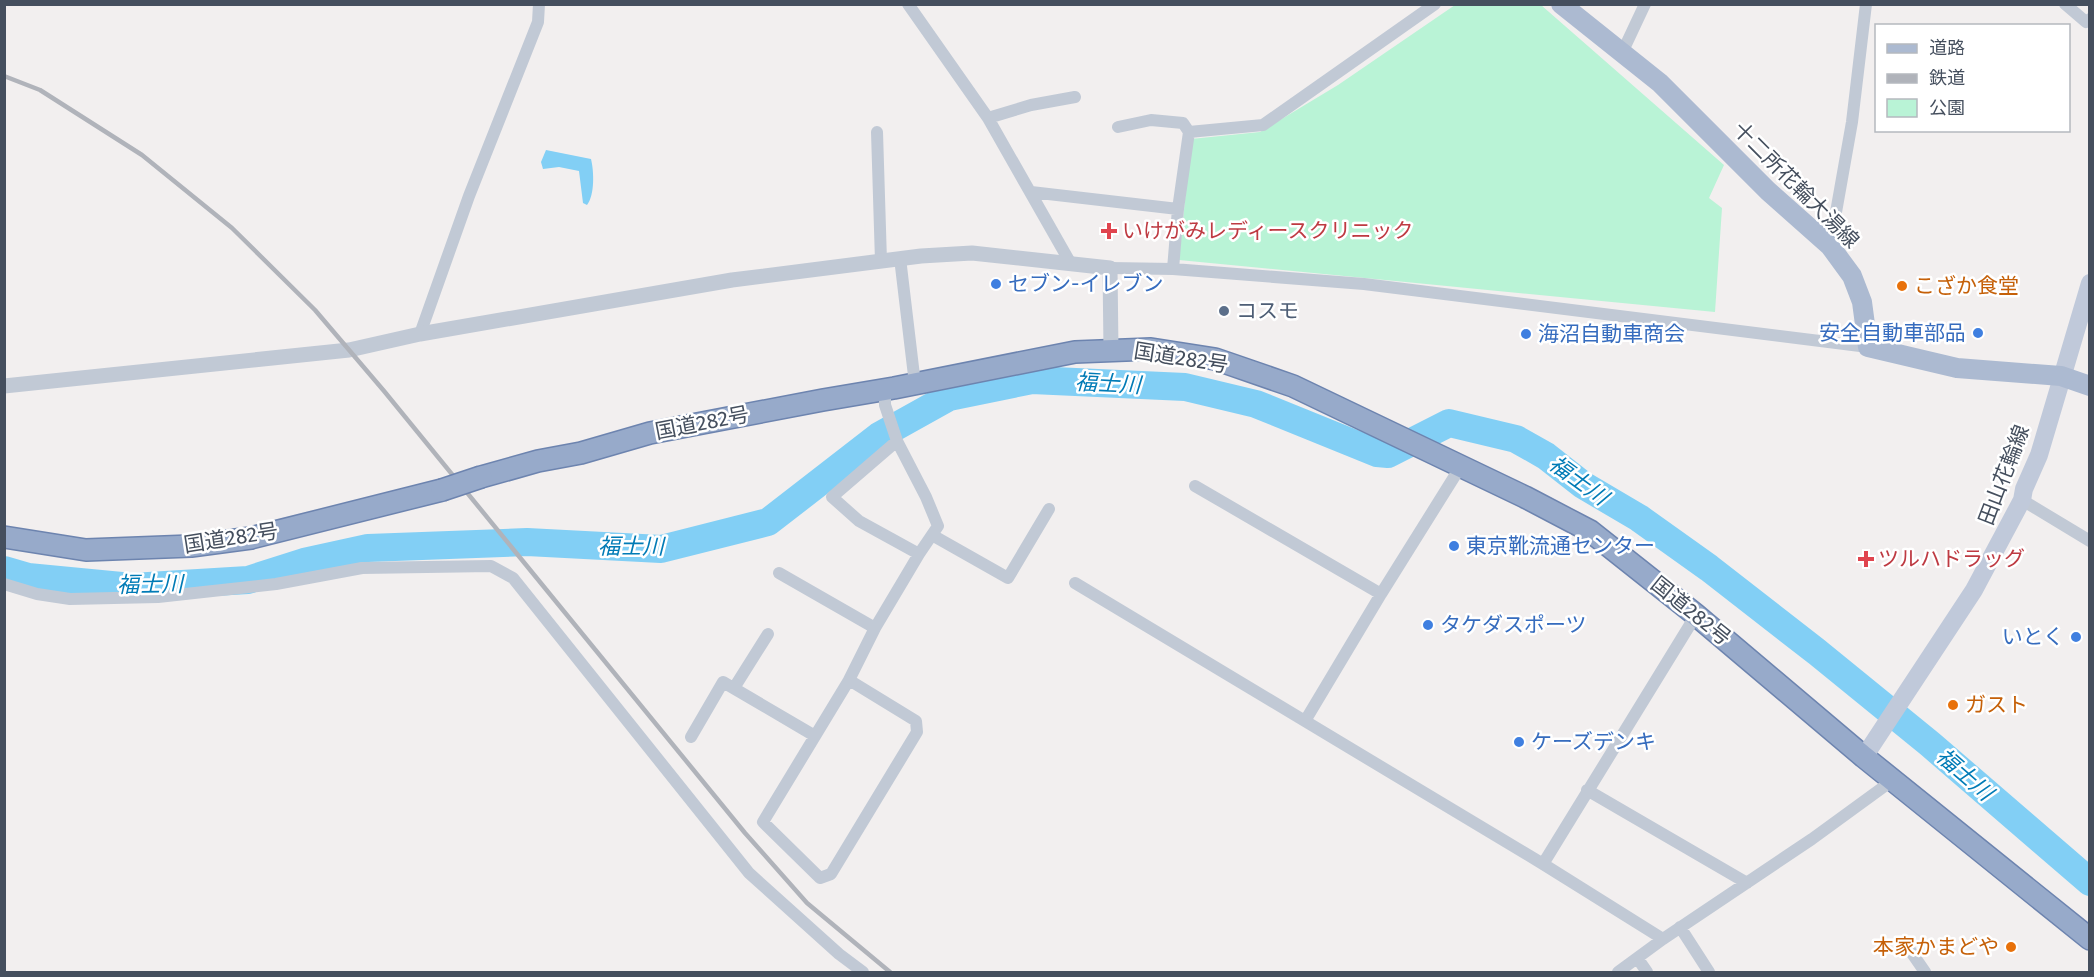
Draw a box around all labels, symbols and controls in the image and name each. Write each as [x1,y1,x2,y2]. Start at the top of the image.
legend [1875,24,2070,132]
text: 道路 [1929,37,1965,59]
text: 鉄道 [1929,67,1965,89]
text: 公園 [1929,97,1965,119]
street label: 十二所花輪大湯線 [1727,116,1865,254]
place label: いけがみレディースクリニック [1122,218,1413,244]
marker: いけがみレディースクリニック [1100,222,1118,240]
place label: セブン-イレブン [1008,271,1163,297]
place label: こざか食堂 [1914,273,2019,299]
marker: セブン-イレブン [989,277,1003,291]
marker: こざか食堂 [1895,279,1909,293]
place label: コスモ [1236,298,1299,324]
marker: コスモ [1217,304,1231,318]
place label: 安全自動車部品 [1819,320,1966,346]
place label: 海沼自動車商会 [1538,321,1685,347]
marker: 安全自動車部品 [1971,326,1985,340]
marker: 海沼自動車商会 [1519,327,1533,341]
street label: 国道282号 [1132,338,1230,378]
water label: 福士川 [1074,368,1144,399]
street label: 国道282号 [653,401,751,445]
street label: 田山花輪線 [1973,421,2035,529]
water label: 福士川 [1544,450,1615,512]
street label: 国道282号 [182,518,280,558]
water label: 福士川 [598,533,666,560]
place label: 東京靴流通センター [1466,533,1655,559]
marker: 東京靴流通センター [1447,539,1461,553]
place label: ツルハドラッグ [1878,546,2025,572]
marker: ツルハドラッグ [1859,552,1873,566]
water label: 福士川 [117,570,185,599]
street label: 国道282号 [1646,571,1736,651]
place label: タケダスポーツ [1440,612,1587,638]
marker: タケダスポーツ [1421,618,1435,632]
place label: いとく [2002,624,2064,650]
marker: いとく [2069,630,2083,644]
place label: ガスト [1965,692,2028,718]
marker: ガスト [1946,698,1960,712]
place label: ケーズデンキ [1531,729,1656,755]
marker: ケーズデンキ [1512,735,1526,749]
water label: 福士川 [1931,743,2000,808]
place label: 本家かまどや [1873,934,1999,960]
marker: 本家かまどや [2004,940,2018,954]

